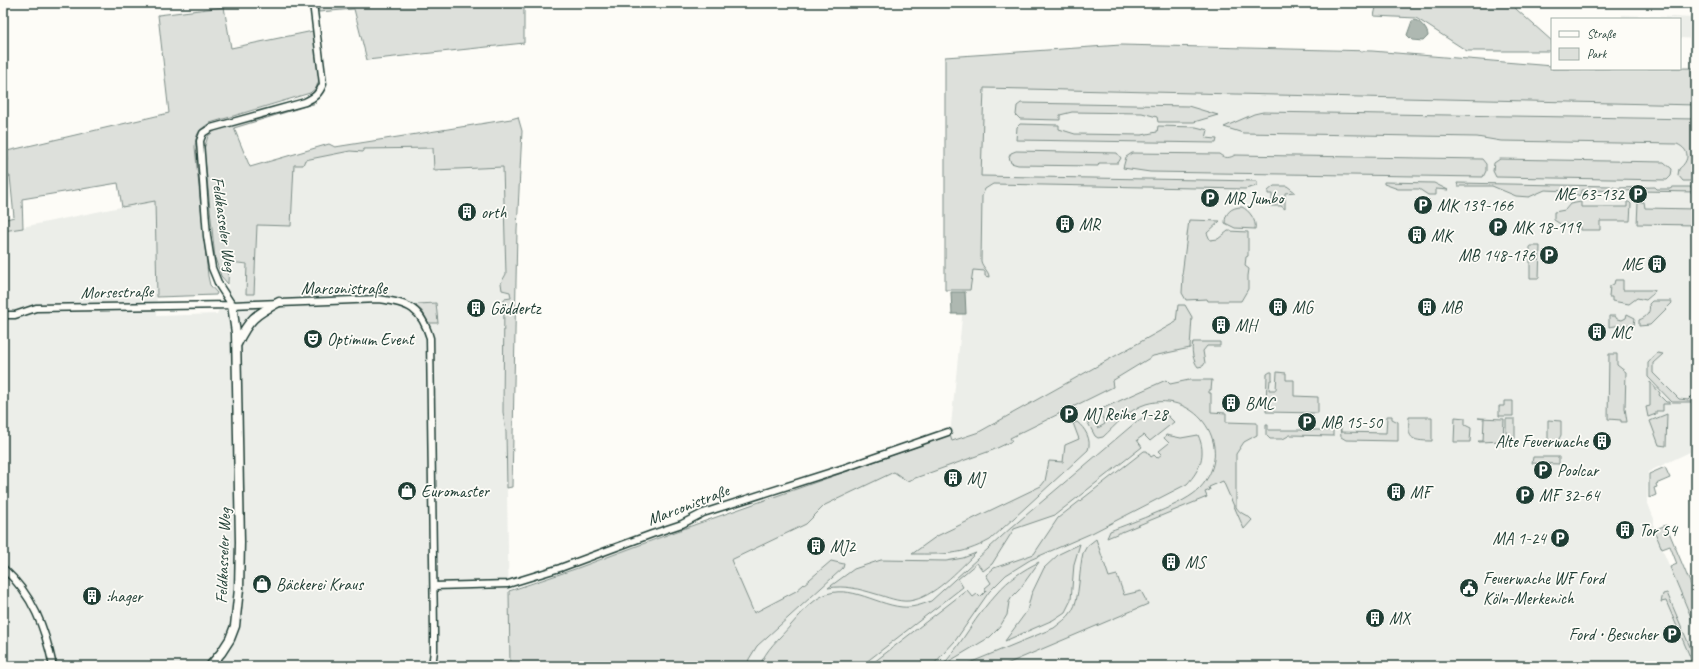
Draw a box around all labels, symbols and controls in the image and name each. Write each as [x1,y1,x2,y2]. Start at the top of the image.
legend [1551,18,1681,70]
text: Straße [1587,26,1616,42]
text: Park [1587,46,1608,62]
street label: Feldkasseler Weg [207,175,241,275]
parking icon: ME 63-132 [1627,183,1649,205]
place label: ME 63-132 [1555,184,1625,205]
parking icon: MR Jumbo [1199,187,1221,209]
place label: MR Jumbo [1224,188,1285,209]
parking icon: MK 139-166 [1412,194,1434,216]
place label: MK 139-166 [1437,195,1515,216]
building icon: orth [456,201,478,223]
place label: orth [481,202,507,223]
building icon: MR [1054,213,1076,235]
place label: MR [1079,214,1101,235]
parking icon: MK 18-119 [1487,216,1509,238]
place label: MK 18-119 [1512,217,1582,238]
building icon: MK [1406,224,1428,246]
place label: MK [1431,225,1454,246]
parking icon: MB 148-176 [1538,244,1560,266]
place label: MB 148-176 [1459,245,1536,266]
building icon: ME [1646,253,1668,275]
place label: ME [1622,254,1645,275]
street label: Marconistraße [301,278,388,299]
street label: Morsestraße [81,281,155,303]
building icon: MG [1267,296,1289,318]
building icon: MB [1416,296,1438,318]
building icon: Göddertz [465,297,487,319]
place label: MG [1292,297,1314,318]
place label: MB [1441,297,1463,318]
place label: Göddertz [490,298,542,319]
building icon: MH [1210,314,1232,336]
place label: MH [1235,315,1259,336]
building icon: MC [1586,321,1608,343]
place label: MC [1611,322,1634,343]
theatre icon: Optimum Event [302,328,324,350]
place label: Optimum Event [327,329,416,350]
building icon: BMC [1220,392,1242,414]
place label: BMC [1245,393,1276,414]
parking icon: MJ Reihe 1-28 [1058,403,1080,425]
place label: MJ Reihe 1-28 [1083,404,1170,425]
parking icon: MB 15-50 [1296,411,1318,433]
place label: MB 15-50 [1321,412,1384,433]
building icon: Alte Feuerwache [1591,430,1613,452]
place label: Alte Feuerwache [1495,431,1589,452]
parking icon: Poolcar [1532,459,1554,481]
place label: Poolcar [1557,460,1600,481]
building icon: MJ [942,467,964,489]
place label: MJ [967,468,987,489]
street label: Marconistraße [644,479,733,530]
shop icon: Euromaster [396,480,418,502]
place label: Euromaster [421,481,491,502]
building icon: MF [1385,481,1407,503]
place label: MF [1410,482,1434,503]
parking icon: MF 32-64 [1514,484,1536,506]
place label: MF 32-64 [1539,485,1602,506]
street label: Feldkasseler Weg [211,506,235,604]
building icon: Tor 54 [1614,519,1636,541]
place label: Tor 54 [1639,520,1679,541]
parking icon: MA 1-24 [1549,527,1571,549]
place label: MA 1-24 [1493,528,1548,549]
building icon: MJ2 [805,535,827,557]
place label: MJ2 [830,536,856,557]
building icon: MS [1160,551,1182,573]
place label: MS [1185,552,1208,573]
place label: Feuerwache WF Ford Köln-Merkenich [1483,568,1608,609]
shop icon: Bäckerei Kraus [251,573,273,595]
place label: Bäckerei Kraus [276,574,364,595]
public building icon: Feuerwache WF Ford Köln-Merkenich [1458,577,1480,599]
building icon: :hager [81,585,103,607]
place label: :hager [106,586,144,607]
building icon: MX [1364,607,1386,629]
place label: MX [1389,608,1412,629]
parking icon: Ford • Besucher [1661,623,1683,645]
place label: Ford • Besucher [1569,624,1660,645]

